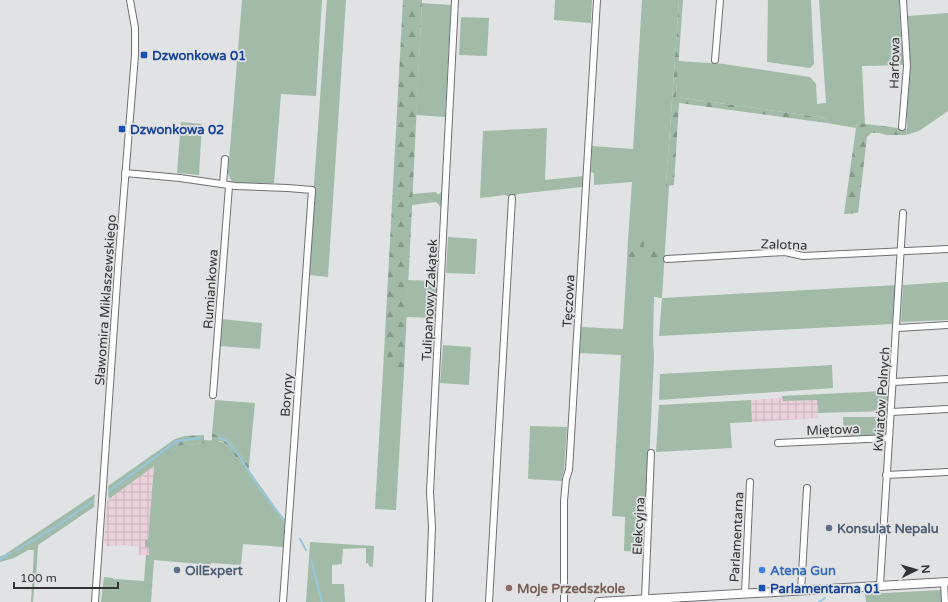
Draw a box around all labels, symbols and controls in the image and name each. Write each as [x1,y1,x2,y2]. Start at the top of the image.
street label: Harfowa [887,37,903,89]
place label: Dzwonkowa 01 [152,48,246,64]
marker: Dzwonkowa 01 [139,50,149,60]
place label: Dzwonkowa 02 [130,122,224,138]
marker: Dzwonkowa 02 [117,124,127,134]
street label: Sławomira Miklaszewskiego [92,214,120,386]
street label: Zalotna [760,236,808,254]
street label: Tulipanowy Zakątek [419,239,441,362]
street label: Rumiankowa [200,249,222,329]
street label: Tęczowa [560,274,578,328]
street label: Kwiatów Polnych [870,346,894,452]
street label: Boryny [277,373,296,417]
street label: Miętowa [806,421,860,439]
street label: Parlamentarna [727,491,747,583]
street label: Elekcyjna [629,497,649,556]
place label: Konsulat Nepalu [837,521,939,537]
marker: Konsulat Nepalu [824,523,834,533]
north arrow [896,550,936,590]
place label: OilExpert [185,563,243,579]
place label: Atena Gun [770,563,836,579]
scale bar [14,564,118,590]
text: N [919,564,932,574]
marker: OilExpert [172,565,182,575]
marker: Atena Gun [757,565,767,575]
text: 100 m [20,571,57,585]
place label: Moje Przedszkole [517,581,626,597]
place label: Parlamentarna 01 [770,581,880,597]
marker: Moje Przedszkole [504,583,514,593]
marker: Parlamentarna 01 [757,583,767,593]

